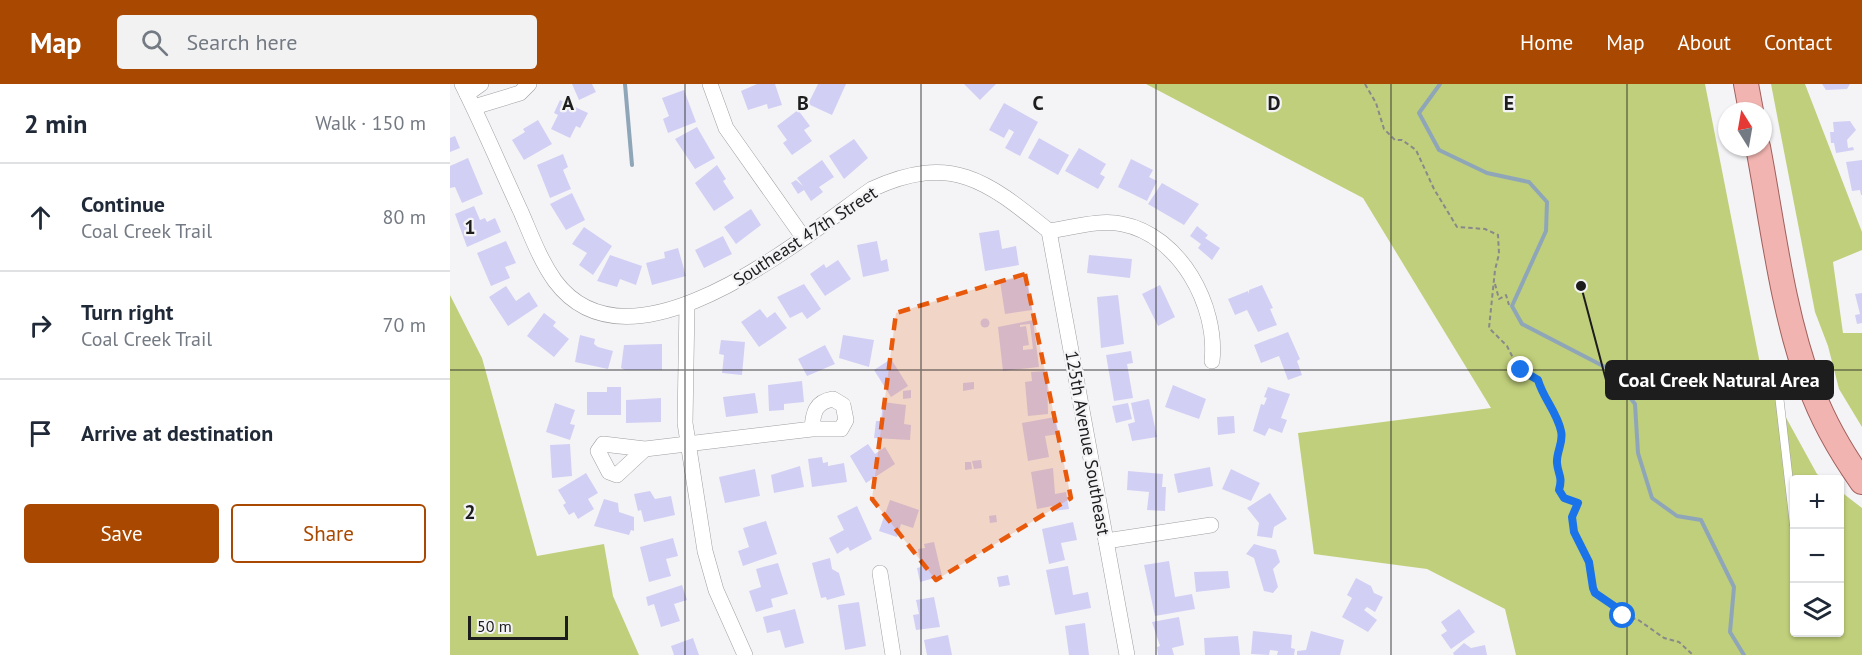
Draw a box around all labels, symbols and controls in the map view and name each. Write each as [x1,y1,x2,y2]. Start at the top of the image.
search box [117,15,537,69]
text: Map [30,24,81,61]
icon: search [138,26,171,59]
text: Search here [186,28,297,56]
text: Home [1520,29,1573,56]
text: Map [1606,29,1645,56]
text: About [1678,29,1731,56]
text: Contact [1764,29,1832,56]
text: A [562,90,575,116]
text: B [797,90,809,116]
text: C [1032,90,1044,116]
text: D [1268,90,1281,116]
text: E [1504,90,1514,116]
north arrow [1718,102,1772,156]
text: 2 min [24,107,87,140]
text: Walk · 150 m [315,110,426,136]
street label: Southeast 47th Street [729,181,881,291]
text: Continue [81,190,165,218]
icon: ahead [24,201,57,234]
text: 80 m [383,204,426,230]
text: 1 [464,214,476,240]
text: Coal Creek Trail [81,218,212,244]
text: Turn right [81,298,173,326]
icon: right [24,309,57,342]
text: 70 m [383,312,426,338]
text: Coal Creek Trail [81,326,212,352]
street label: 125th Avenue Southeast [1060,349,1116,537]
route end [1507,356,1533,382]
callout: Coal Creek Natural Area [1606,361,1833,399]
text: Coal Creek Natural Area [1618,367,1820,393]
icon: arrive [24,417,57,450]
text: Arrive at destination [81,419,273,447]
map controls [1790,475,1844,637]
button: + [1790,475,1844,529]
text: 2 [464,499,476,525]
button: Save [24,504,219,563]
button: Share [231,504,426,563]
button: − [1790,529,1844,583]
button: layers [1790,583,1844,637]
route start [1609,602,1635,628]
scale bar [468,613,568,640]
text: 50 m [477,616,512,636]

